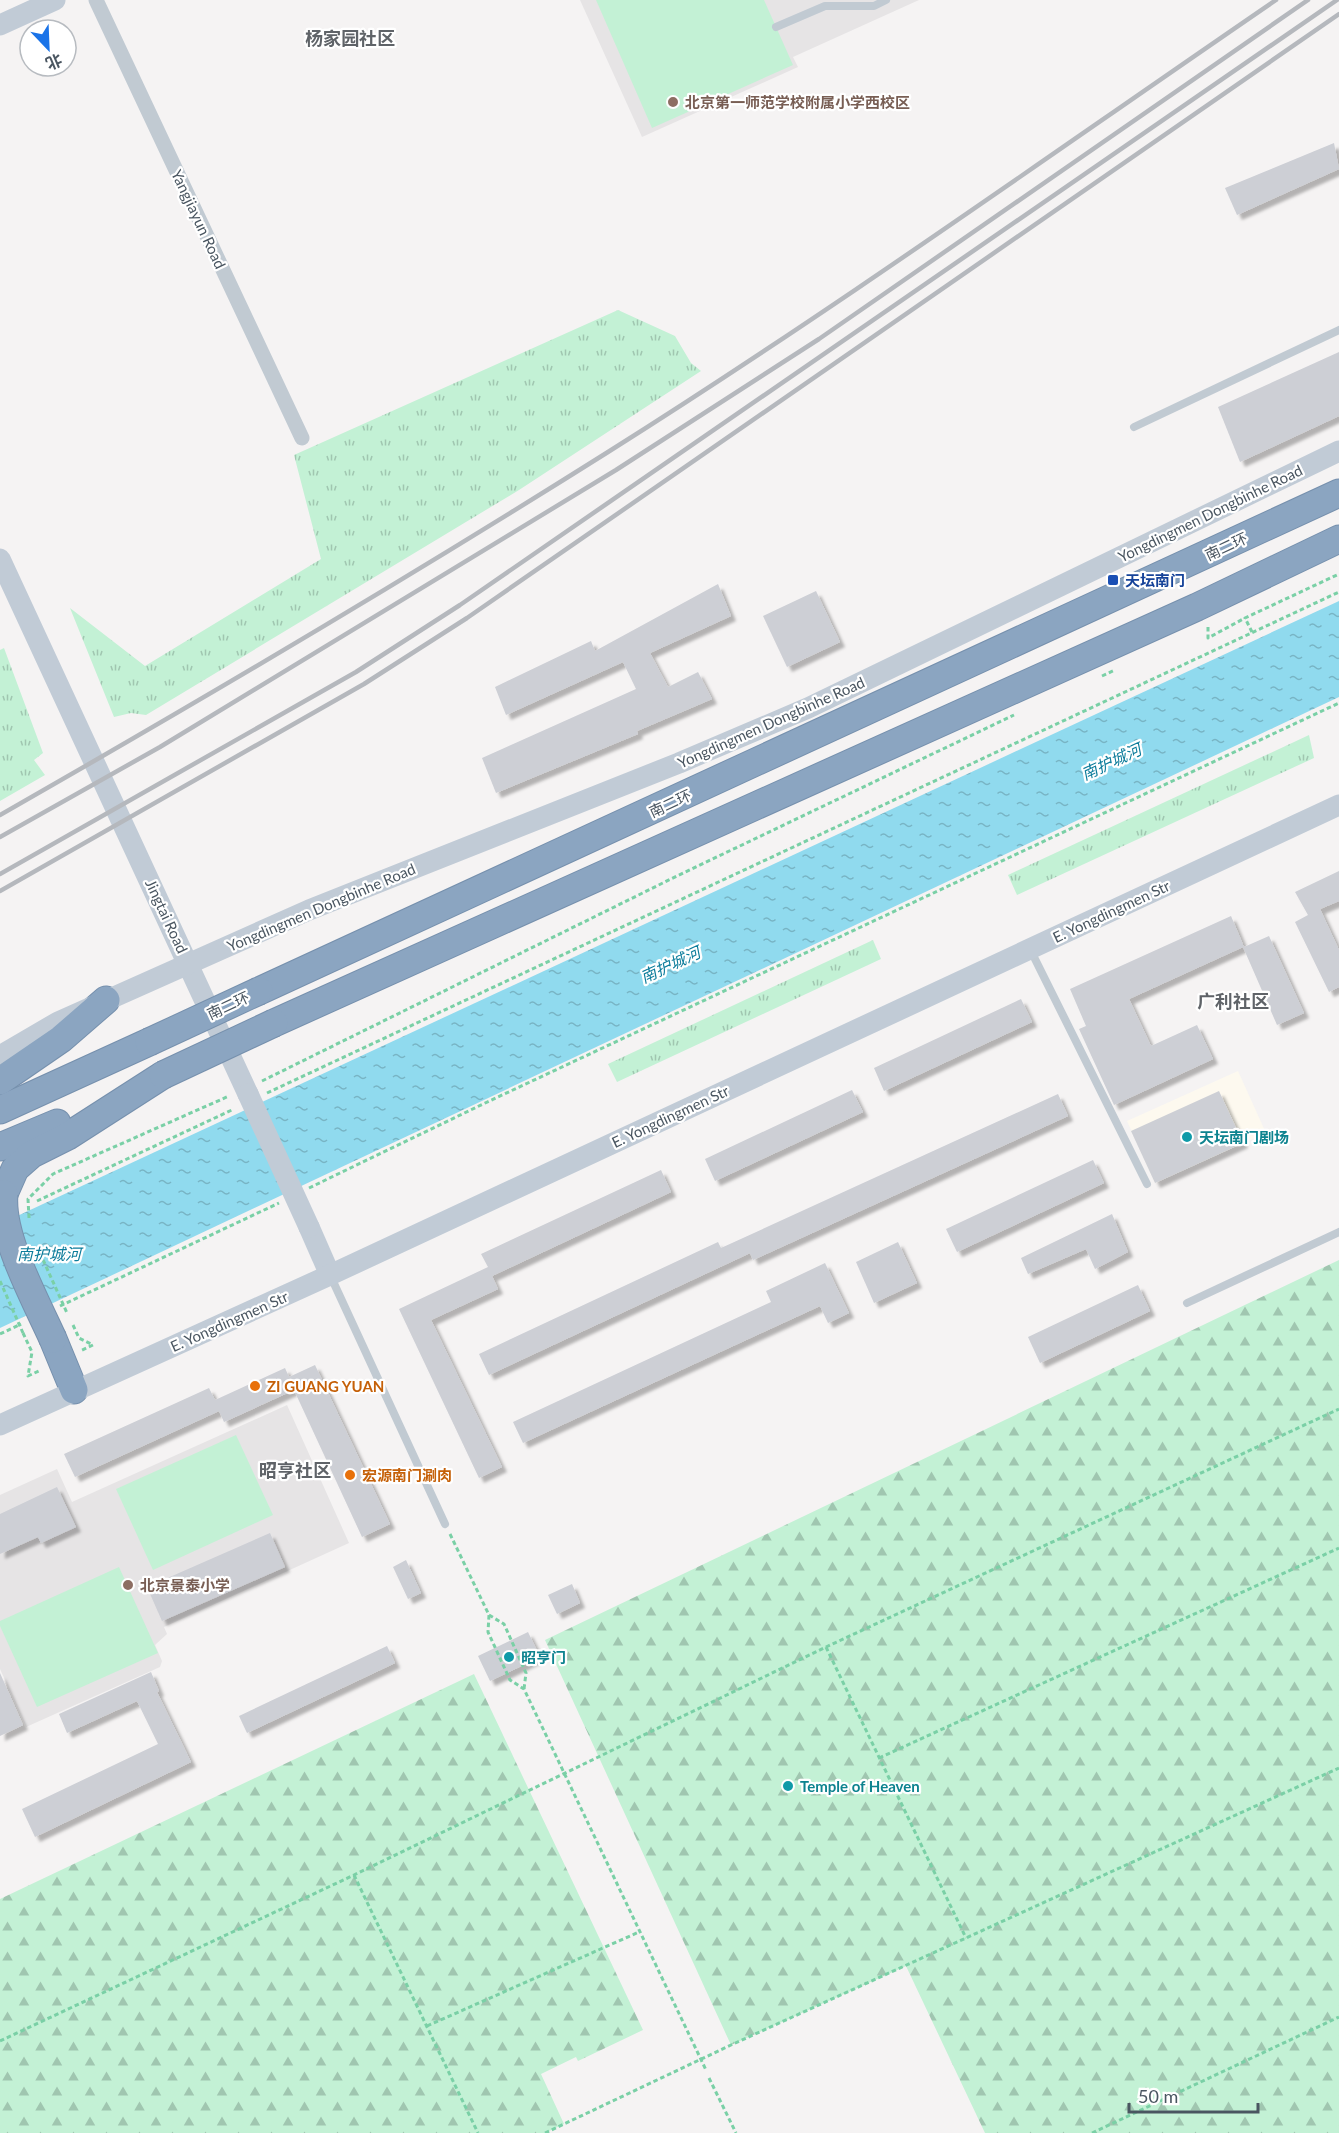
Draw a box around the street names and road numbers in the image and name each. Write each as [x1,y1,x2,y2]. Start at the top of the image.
street label: Yangjiayun Road [168,167,230,271]
street label: Yongdingmen Dongbinhe Road [1115,460,1305,566]
street label: 南二环 [1202,528,1250,564]
street label: Yongdingmen Dongbinhe Road [675,673,867,771]
street label: 南二环 [646,785,694,821]
street label: Yongdingmen Dongbinhe Road [224,859,418,955]
street label: Jingtai Road [142,876,192,956]
street label: E. Yongdingmen Str [1050,876,1173,946]
street label: 南二环 [204,987,252,1023]
street label: E. Yongdingmen Str [609,1081,732,1151]
street label: E. Yongdingmen Str [167,1287,291,1355]

